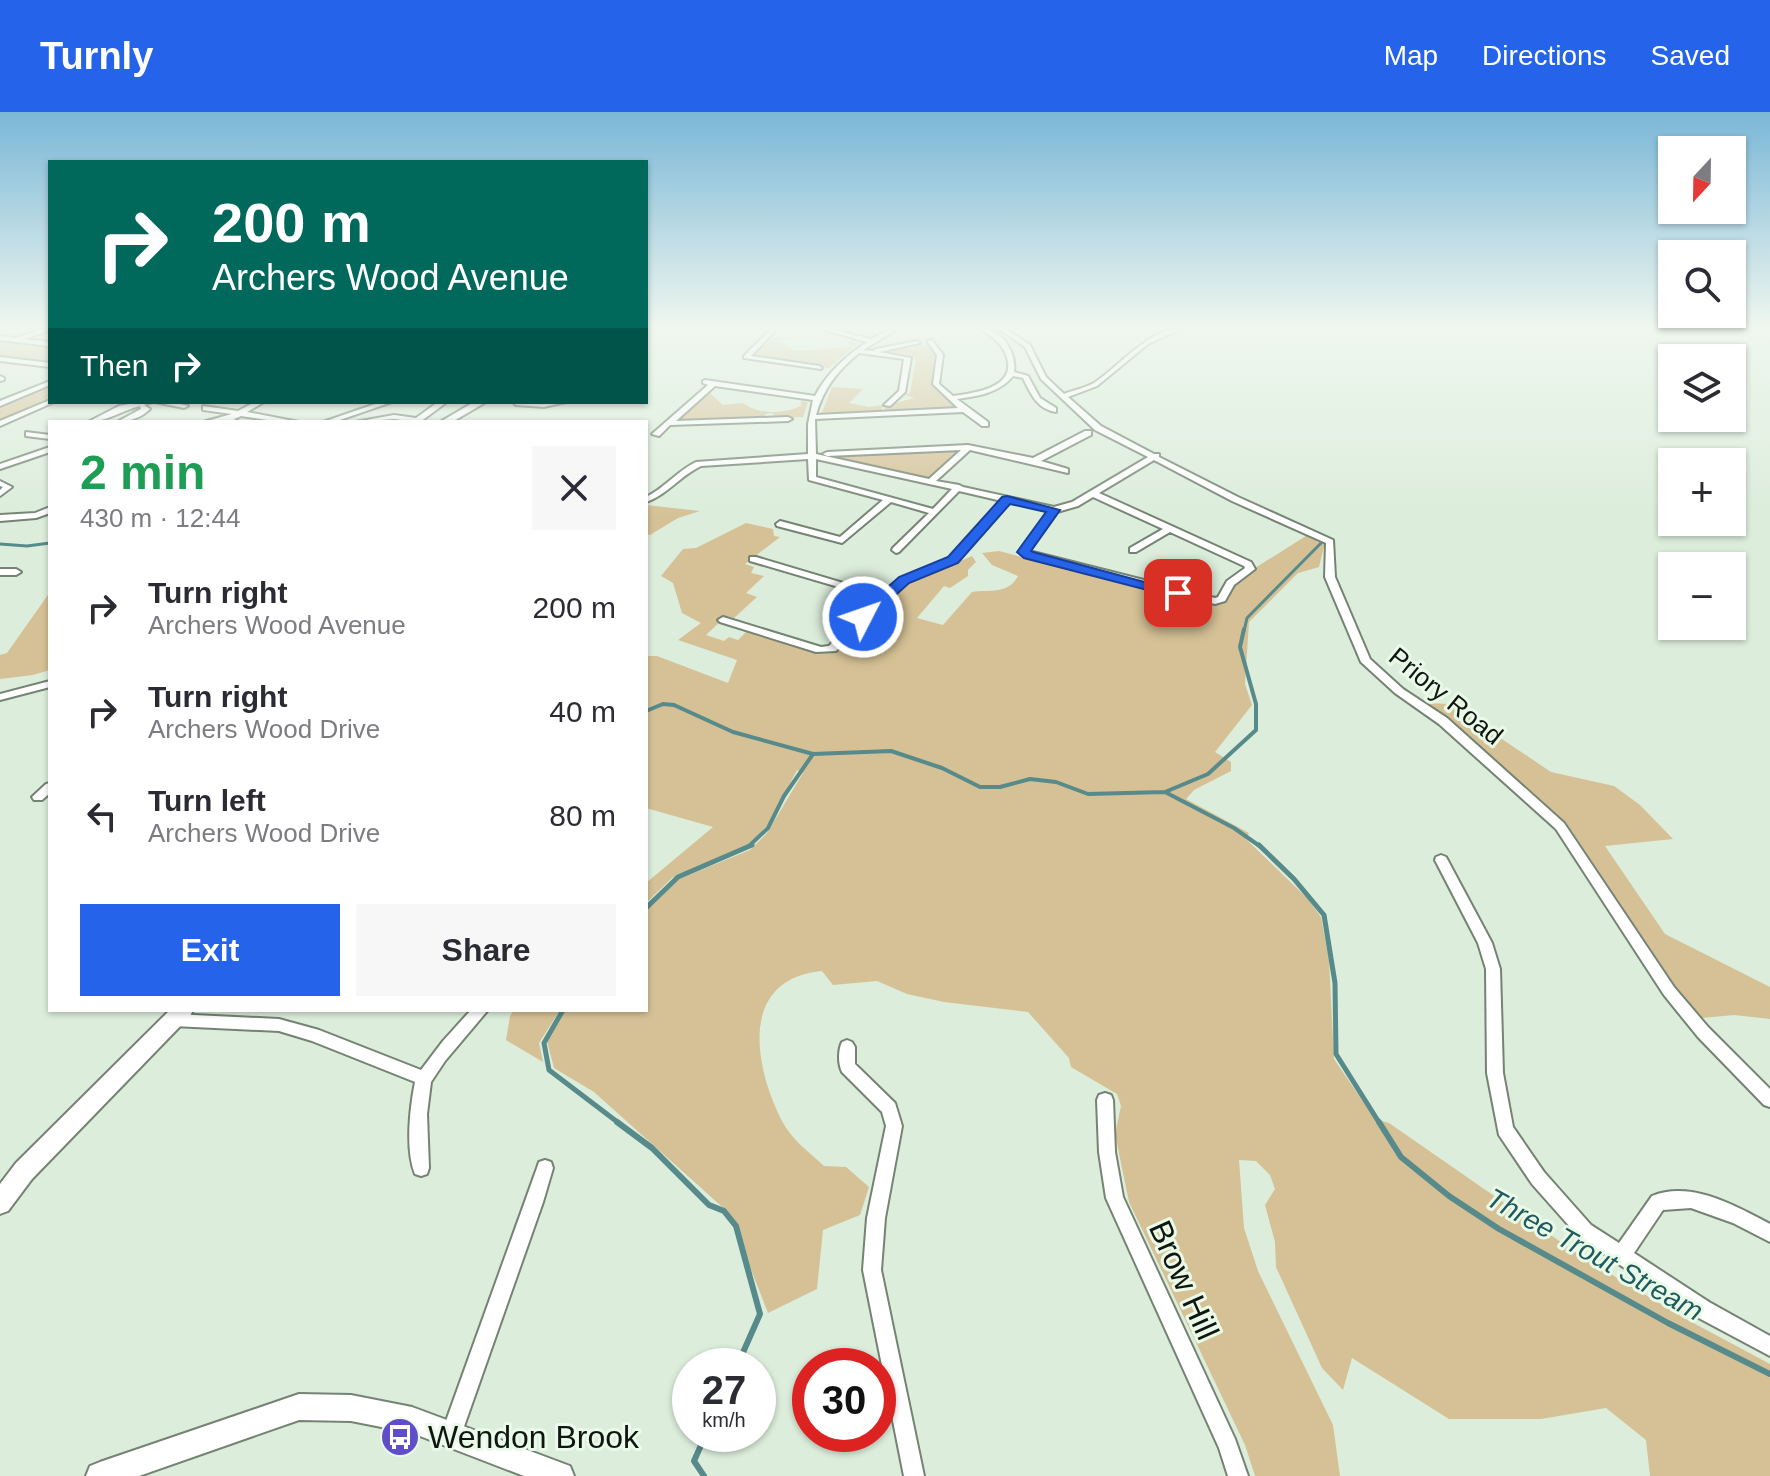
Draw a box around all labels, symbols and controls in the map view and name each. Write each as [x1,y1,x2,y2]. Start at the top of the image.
text: Turnly [40,35,153,77]
text: Map [1384,40,1438,71]
text: Directions [1482,40,1607,71]
text: Saved [1651,40,1730,71]
north arrow [1658,136,1746,224]
map controls [1658,136,1746,640]
text: 200 m [212,191,371,254]
icon: right [80,192,184,296]
button: search [1658,240,1746,328]
text: Archers Wood Avenue [212,257,569,298]
icon: right [164,344,208,388]
button: layers [1658,344,1746,432]
text: Then [80,349,148,382]
text: 2 min [80,446,205,499]
button: close [532,446,616,530]
button: + [1658,448,1746,536]
text: 430 m · 12:44 [80,503,240,533]
button: − [1658,552,1746,640]
pin [1144,559,1212,627]
icon: arrive [1156,571,1200,615]
position arrow [821,575,905,659]
text: Turn right [148,576,287,609]
icon: right [80,586,124,630]
text: 200 m [533,591,616,624]
text: Archers Wood Avenue [148,610,406,640]
street label: Priory Road [1383,641,1509,751]
text: Turn right [148,680,287,713]
icon: right [80,690,124,734]
text: 40 m [549,695,616,728]
text: Archers Wood Drive [148,714,380,744]
text: Turn left [148,784,266,817]
icon: left [80,794,124,838]
text: 80 m [549,799,616,832]
text: Archers Wood Drive [148,818,380,848]
button: Exit [80,904,340,996]
button: Share [356,904,616,996]
water label: Three Trout Stream [1481,1182,1708,1327]
street label: Brow Hill [1142,1215,1226,1345]
speed limit sign: 30 [792,1348,896,1452]
text: 27 [702,1368,746,1412]
text: km/h [702,1409,746,1431]
bus stop icon: Wendon Brook [379,1416,421,1458]
place label: Wendon Brook [428,1419,640,1455]

